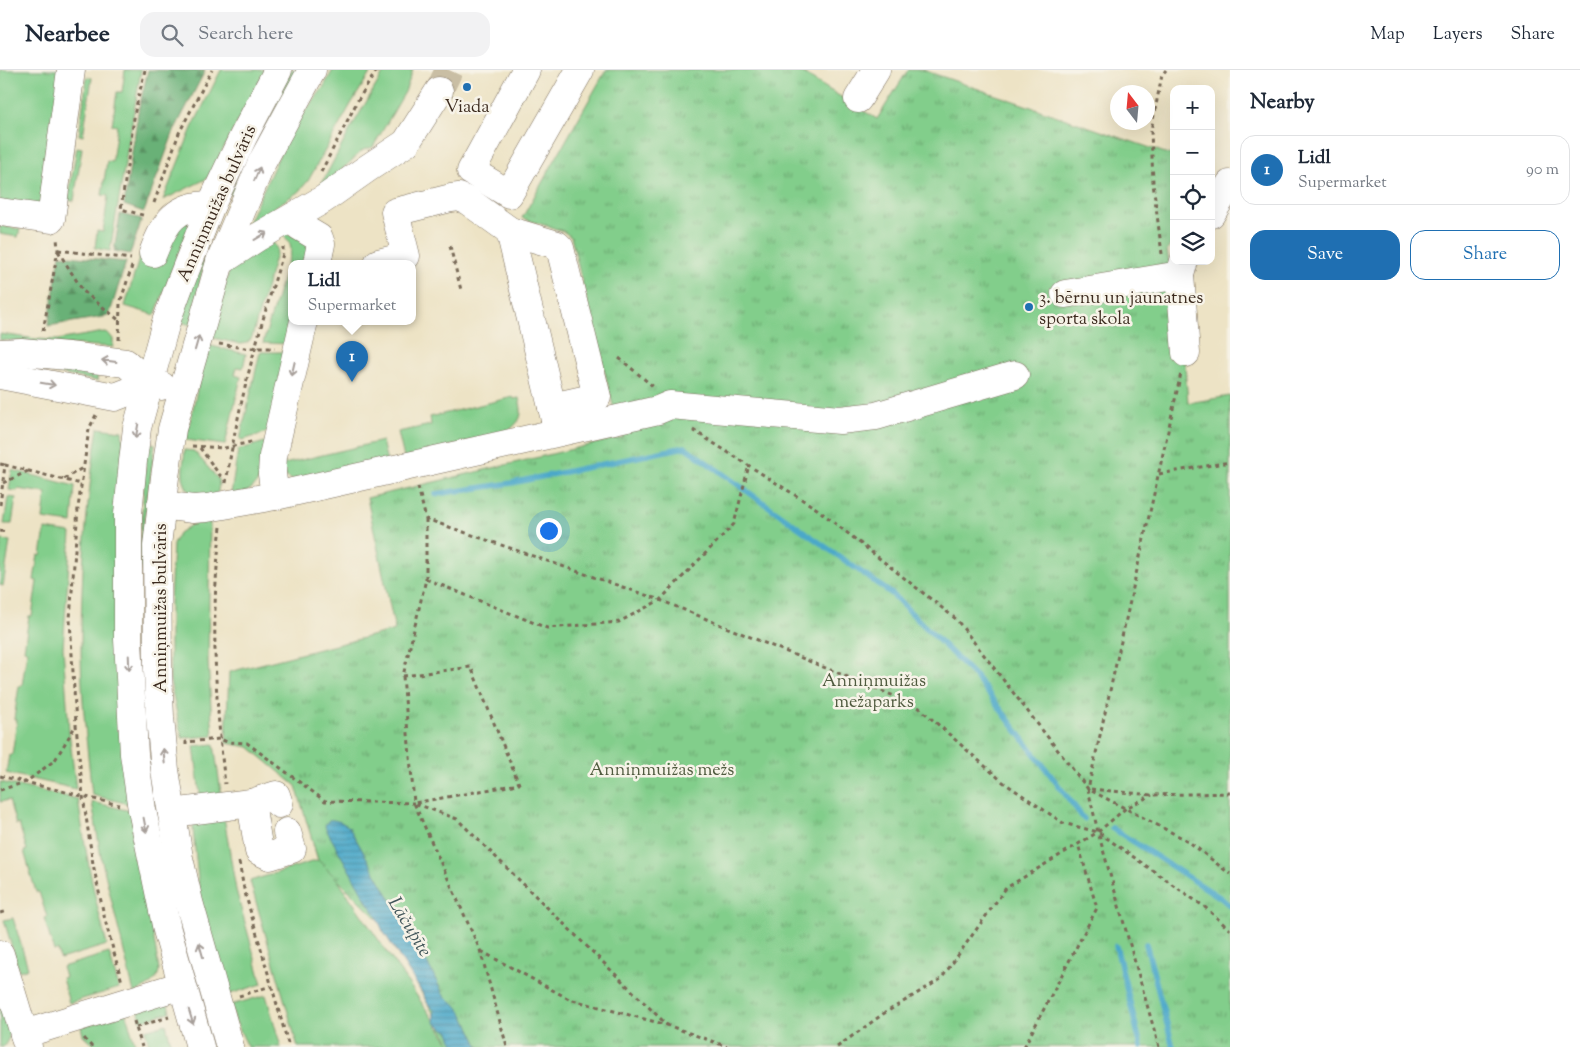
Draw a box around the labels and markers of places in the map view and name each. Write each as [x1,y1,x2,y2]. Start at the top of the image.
marker: Viada [461,81,473,93]
place label: Viada [444,95,490,121]
place label: 3. bērnu un jaunatnes sporta skola [1039,286,1203,333]
marker: 3. bērnu un jaunatnes sporta skola [1023,301,1035,313]
pin: 1 [336,341,368,382]

